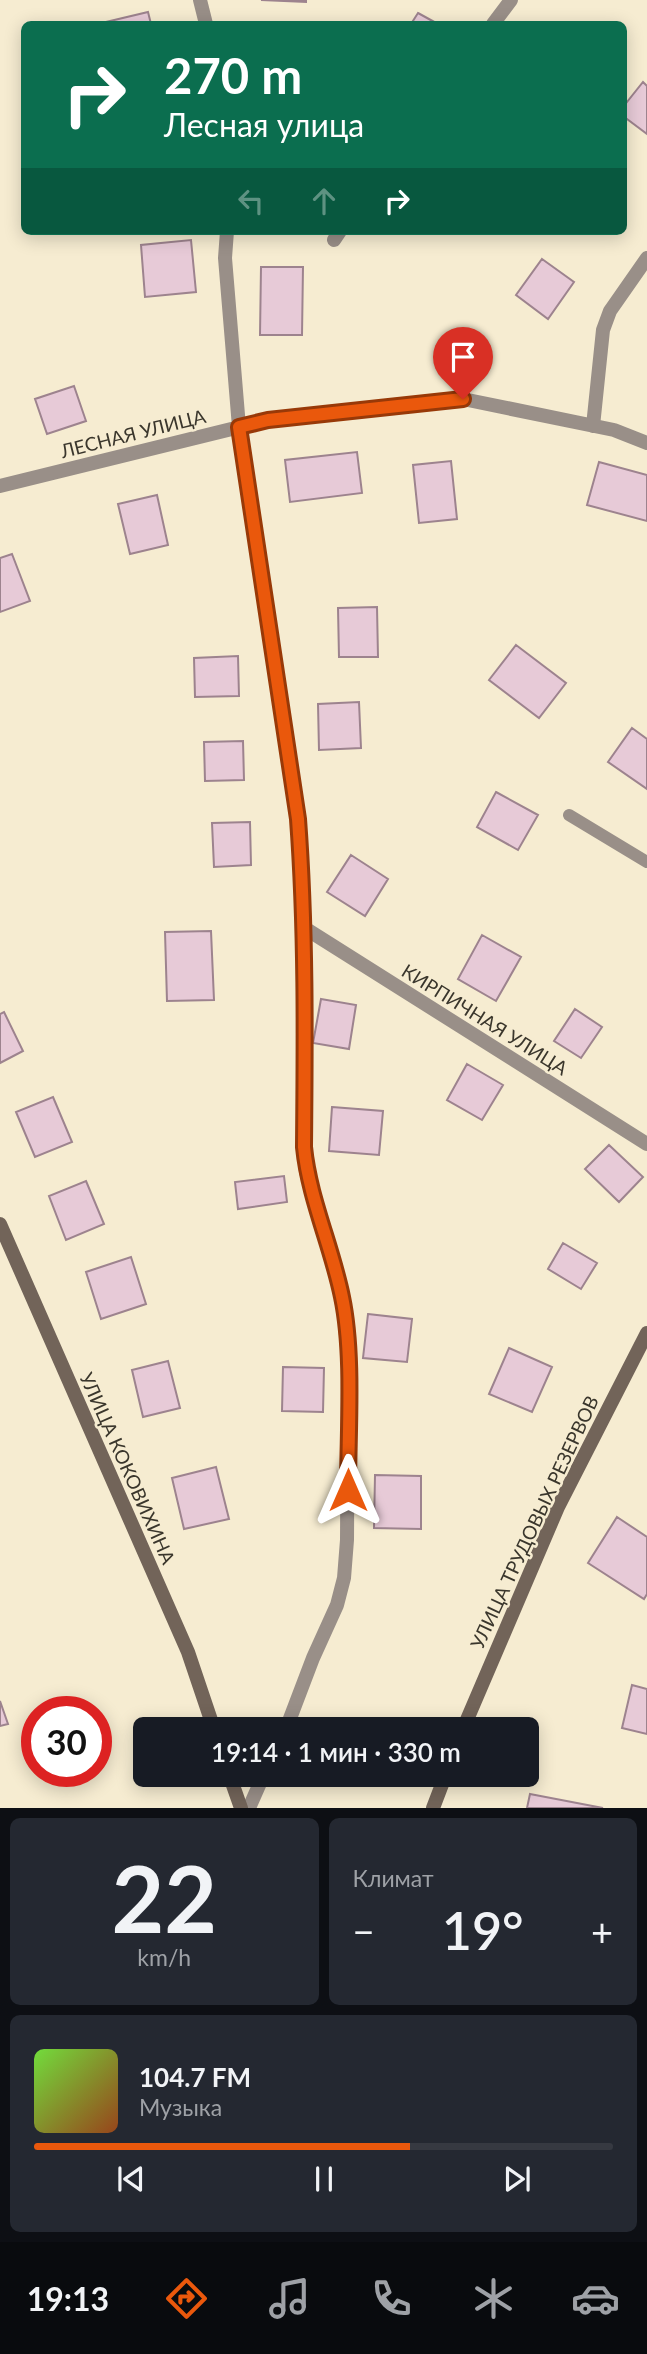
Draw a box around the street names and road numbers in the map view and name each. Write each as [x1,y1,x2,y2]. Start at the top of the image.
street label: ЛЕСНАЯ УЛИЦА [57,404,208,462]
street label: КИРПИЧНАЯ УЛИЦА [398,959,572,1080]
street label: УЛИЦА КОКОВИХИНА [75,1369,181,1567]
street label: УЛИЦА ТРУДОВЫХ РЕЗЕРВОВ [465,1392,603,1652]

